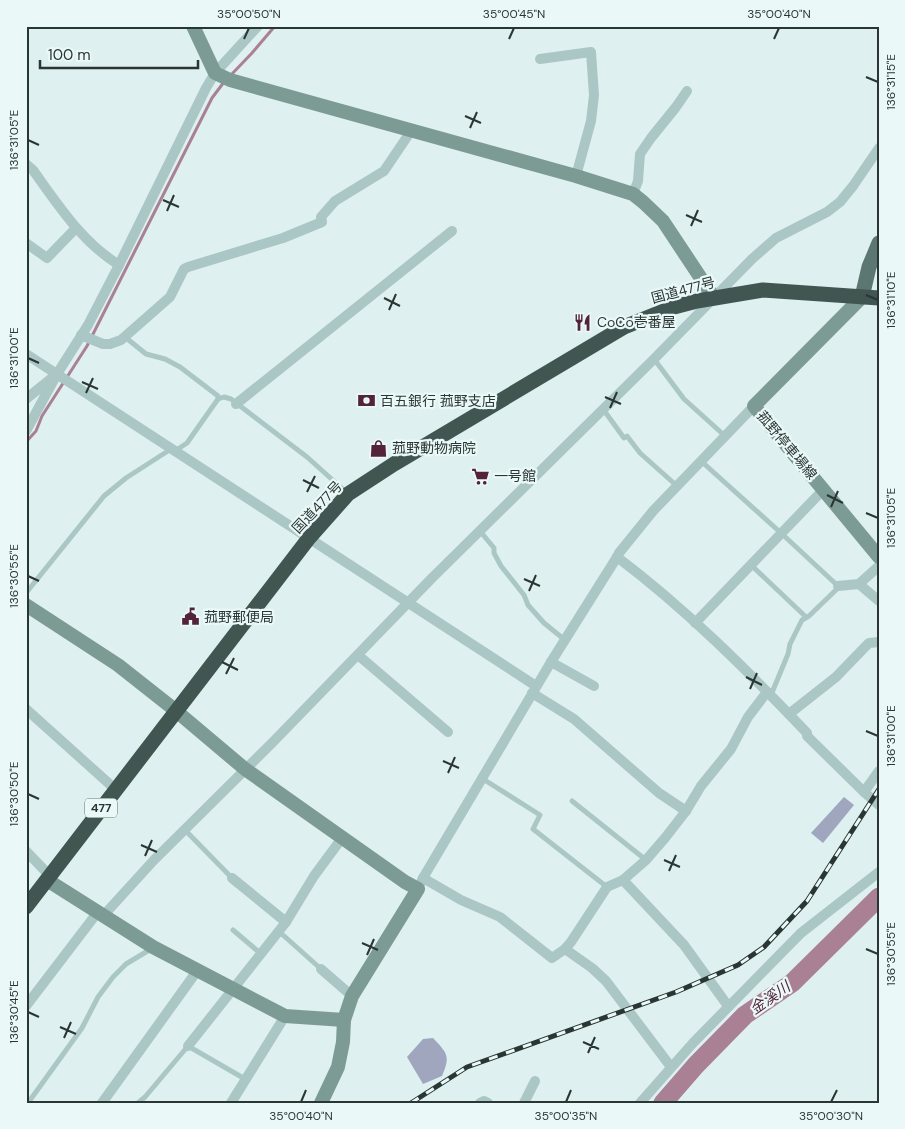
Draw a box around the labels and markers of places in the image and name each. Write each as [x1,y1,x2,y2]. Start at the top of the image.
restaurant icon: CoCo壱番屋 [573,312,593,332]
place label: CoCo壱番屋 [597,313,676,331]
bank icon: 百五銀行 菰野支店 [356,391,376,411]
place label: 百五銀行 菰野支店 [380,392,496,410]
shop icon: 菰野動物病院 [368,438,388,458]
place label: 菰野動物病院 [392,439,476,457]
supermarket icon: 一号館 [470,466,490,486]
place label: 一号館 [494,467,536,485]
public building icon: 菰野郵便局 [180,607,200,627]
place label: 菰野郵便局 [204,608,274,626]

